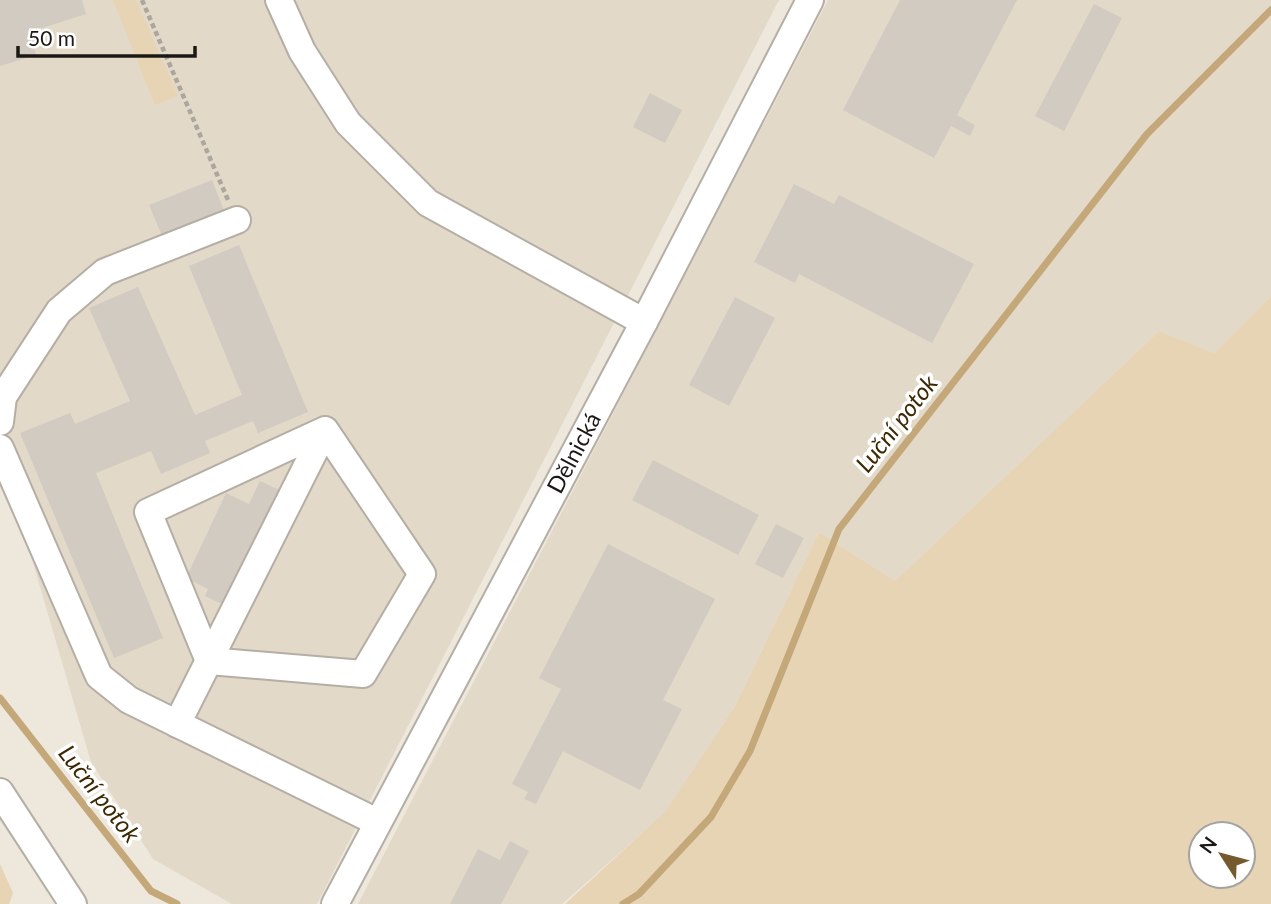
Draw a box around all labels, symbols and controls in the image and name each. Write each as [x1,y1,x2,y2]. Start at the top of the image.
scale bar [18,14,194,58]
text: 50 m [28,25,75,50]
water label: Luční potok [849,368,943,477]
street label: Dělnická [540,407,606,498]
water label: Luční potok [53,739,147,848]
north arrow [1187,820,1257,890]
text: N [1194,832,1221,857]

